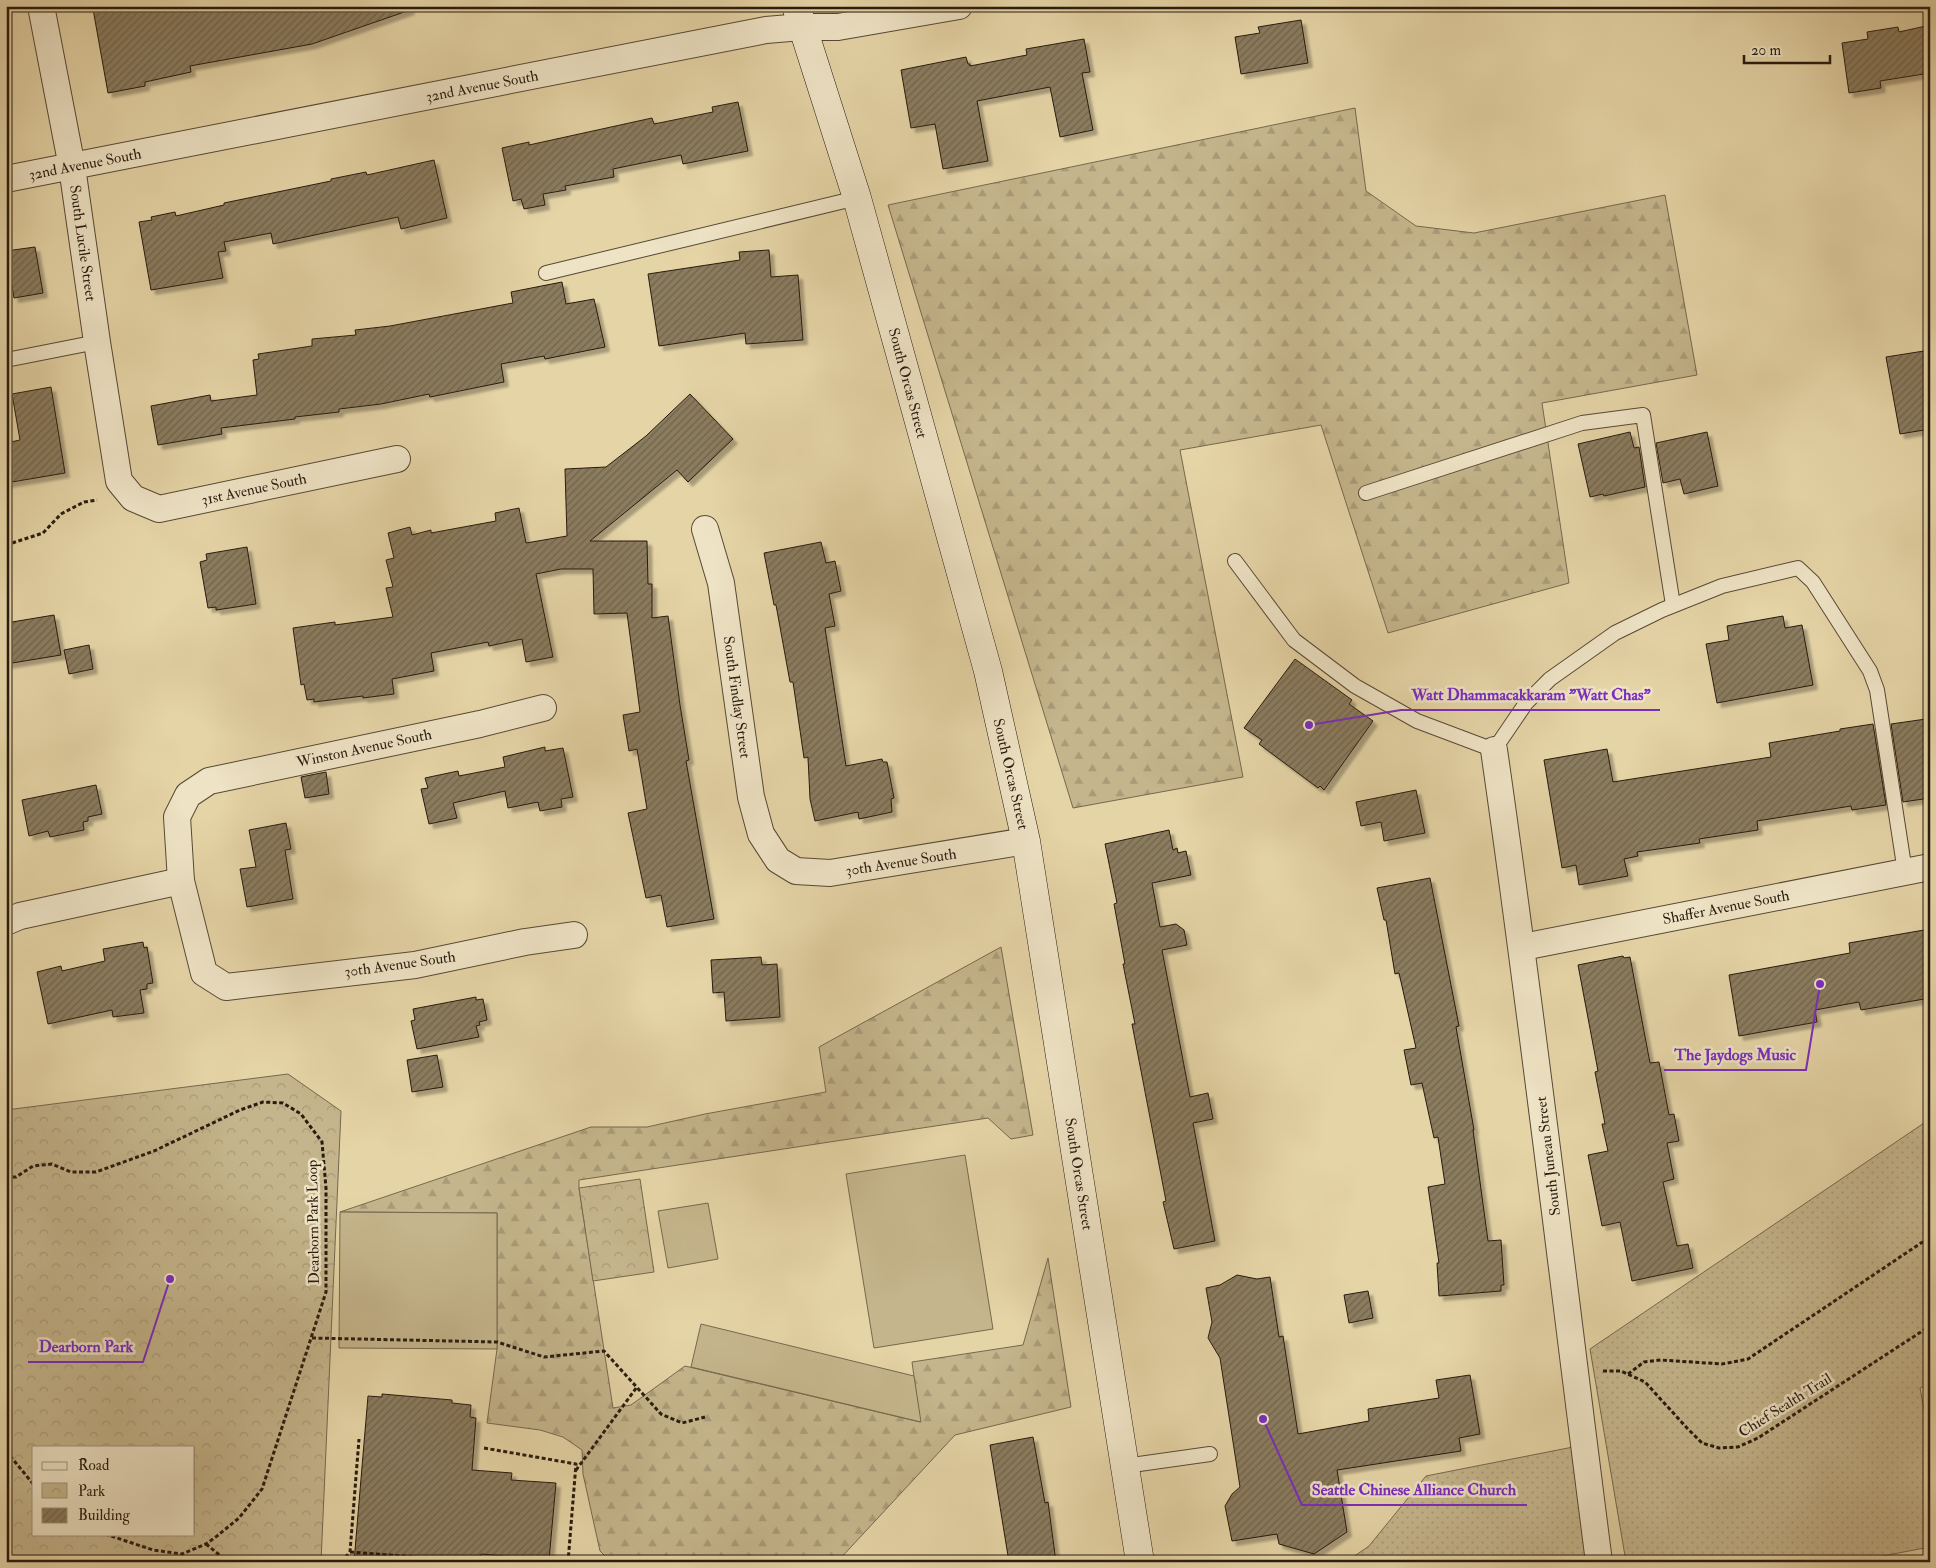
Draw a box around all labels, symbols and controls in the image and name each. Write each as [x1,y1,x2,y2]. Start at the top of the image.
scale bar [1744,32,1830,64]
text: 20 m [1751,41,1781,60]
street label: 32nd Avenue South [424,66,540,107]
street label: 32nd Avenue South [27,144,143,185]
street label: South Lucile Street [65,184,100,303]
street label: South Orcas Street [884,326,931,441]
street label: 31st Avenue South [200,469,308,510]
street label: South Findlay Street [719,635,755,760]
callout: Watt Dhammacakkaram "Watt Chas" [1401,679,1660,710]
text: Watt Dhammacakkaram "Watt Chas" [1410,685,1651,705]
street label: South Orcas Street [988,717,1033,832]
street label: Winston Avenue South [294,725,434,772]
street label: 30th Avenue South [844,844,958,881]
street label: Shaffer Avenue South [1661,886,1791,929]
street label: 30th Avenue South [343,947,457,982]
callout: The Jaydogs Music [1664,1039,1806,1070]
text: The Jaydogs Music [1673,1045,1796,1066]
street label: South Juneau Street [1532,1095,1566,1217]
street label: South Orcas Street [1060,1117,1097,1232]
street label: Dearborn Park Loop [303,1159,325,1285]
callout: Dearborn Park [28,1331,143,1362]
text: Dearborn Park [39,1337,134,1357]
street label: Chief Sealth Trail [1735,1369,1836,1442]
legend [32,1446,195,1536]
text: Road [78,1456,110,1475]
callout: Seattle Chinese Alliance Church [1302,1474,1527,1505]
text: Seattle Chinese Alliance Church [1312,1480,1517,1500]
text: Park [78,1482,105,1501]
text: Building [78,1506,130,1525]

